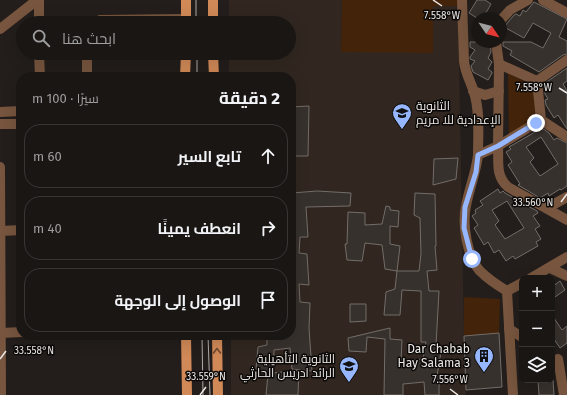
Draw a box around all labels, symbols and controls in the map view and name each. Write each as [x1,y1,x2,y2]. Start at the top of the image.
text: 7.558°W [424,10,461,22]
north arrow [471,12,507,48]
search box [16,16,296,60]
icon: search [30,27,52,49]
text: ابحث هنا [62,30,116,48]
text: 7.558°W [516,82,553,94]
text: 2 دقيقة [219,88,280,109]
text: سيرًا · 100 m [32,91,99,106]
place label: الثانوية الإعدادية للا مريم [416,99,501,128]
school or university icon: الثانوية الإعدادية للا مريم [391,102,413,130]
route end [527,114,545,132]
icon: ahead [257,145,279,167]
text: تابع السير [178,148,241,166]
text: 60 m [33,149,62,164]
text: 33.560°N [513,197,553,209]
icon: right [257,217,279,239]
text: انعطف يمينًا [157,220,241,238]
text: 40 m [33,221,62,236]
route start [463,250,481,268]
map controls [519,275,555,383]
button: + [519,275,555,311]
icon: arrive [257,289,279,311]
text: الوصول إلى الوجهة [114,292,241,310]
button: − [519,311,555,347]
place label: Dar Chabab Hay Salama 3 [397,342,470,370]
text: 33.558°N [14,345,54,357]
building icon: Dar Chabab Hay Salama 3 [473,345,495,373]
button: layers [519,347,555,383]
one-way arrow [213,348,221,354]
place label: الثانوية التأهيلية الرائد ادريس الحارثي [240,351,335,383]
school or university icon: الثانوية التأهيلية الرائد ادريس الحارثي [338,355,360,383]
text: 33.559°N [186,371,226,383]
text: 7.556°W [432,374,469,386]

